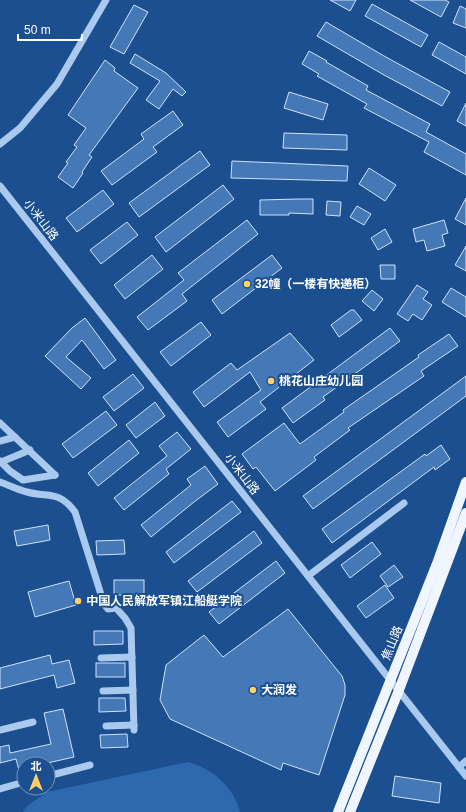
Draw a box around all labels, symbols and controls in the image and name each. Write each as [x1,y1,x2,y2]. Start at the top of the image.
scale bar [18,16,82,42]
text: 50 m [24,23,51,37]
street label: 小米山路 [21,197,61,243]
place label: 32幢（一楼有快递柜） [255,277,376,291]
marker: 32幢（一楼有快递柜） [242,279,252,289]
place label: 桃花山庄幼儿园 [279,374,363,388]
marker: 桃花山庄幼儿园 [266,376,276,386]
street label: 小米山路 [222,451,262,497]
place label: 中国人民解放军镇江船艇学院 [86,594,242,608]
marker: 中国人民解放军镇江船艇学院 [73,596,83,606]
street label: 焦山路 [379,624,405,662]
place label: 大润发 [261,683,297,697]
marker: 大润发 [248,685,258,695]
north arrow [16,756,56,796]
text: 北 [31,760,42,772]

